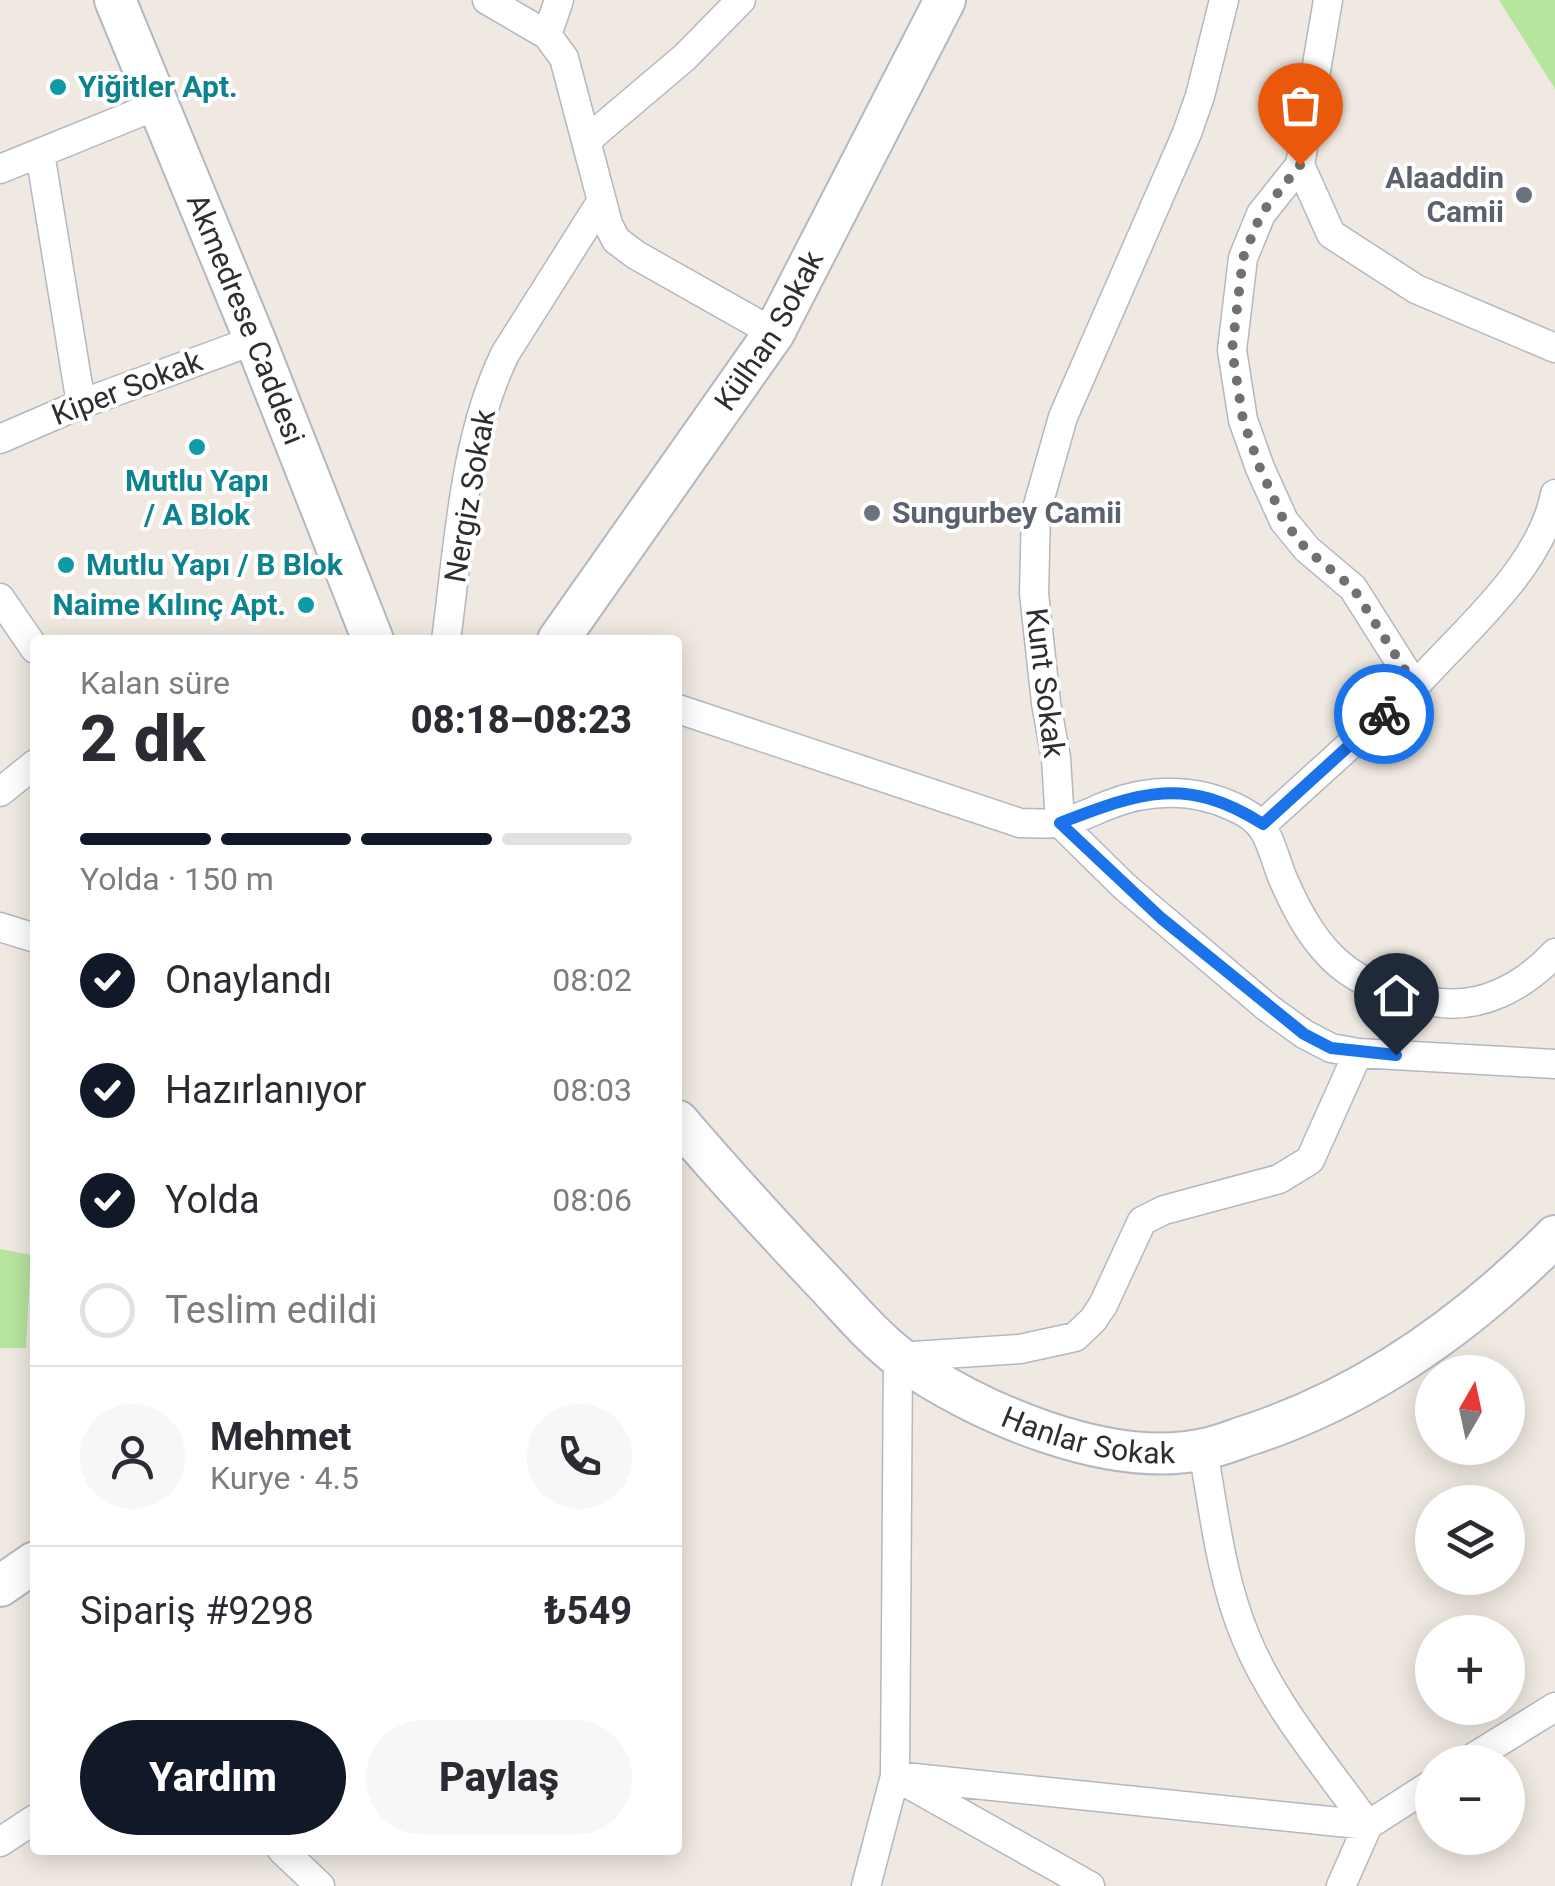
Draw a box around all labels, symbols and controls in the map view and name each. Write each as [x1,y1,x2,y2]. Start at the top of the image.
pin [1258,63,1343,166]
place label: Yiğitler Apt. [78,69,238,104]
marker: Yiğitler Apt. [47,76,69,98]
icon: bag [1273,78,1328,133]
place label: Alaaddin Camii [1385,160,1504,229]
marker: Alaaddin Camii [1513,184,1535,206]
street label: Akmedrese Caddesi [180,189,312,449]
street label: Külhan Sokak [707,244,831,417]
street label: Kiper Sokak [47,343,208,432]
street label: Nergiz Sokak [437,406,502,585]
marker: Mutlu Yapı / A Blok [186,436,208,458]
place label: Mutlu Yapı / A Blok [125,463,269,532]
place label: Sungurbey Camii [892,495,1122,530]
marker: Sungurbey Camii [861,502,883,524]
place label: Mutlu Yapı / B Blok [86,547,344,582]
marker: Mutlu Yapı / B Blok [55,554,77,576]
place label: Naime Kılınç Apt. [52,587,286,622]
marker: Naime Kılınç Apt. [295,594,317,616]
street label: Kunt Sokak [1019,606,1072,761]
text: Kalan süre [80,664,230,702]
courier [1334,664,1434,764]
icon: bike [1357,687,1412,742]
text: 08:18–08:23 [411,698,632,742]
text: 2 dk [80,701,205,777]
text: Yolda · 150 m [80,860,274,898]
icon: check [80,953,135,1008]
pin [1354,953,1439,1056]
text: Onaylandı [165,958,332,1002]
text: 08:02 [552,961,632,999]
icon: home [1369,968,1424,1023]
icon: check [80,1063,135,1118]
text: Hazırlanıyor [165,1068,366,1112]
text: 08:03 [552,1071,632,1109]
icon: check [80,1173,135,1228]
text: Yolda [165,1178,260,1222]
text: 08:06 [552,1181,632,1219]
text: Teslim edildi [165,1288,378,1332]
north arrow [1415,1355,1525,1465]
map controls [1415,1355,1525,1855]
street label: Hanlar Sokak [997,1399,1176,1471]
button: person [80,1404,185,1509]
button: phone [527,1404,632,1509]
text: Mehmet [210,1415,351,1459]
text: Kurye · 4.5 [210,1459,359,1497]
button: layers [1415,1485,1525,1595]
text: Sipariş #9298 [80,1589,314,1633]
text: ₺549 [544,1589,632,1633]
button: + [1415,1615,1525,1725]
button: Yardım [80,1720,346,1835]
button: Paylaş [366,1720,632,1835]
button: − [1415,1745,1525,1855]

